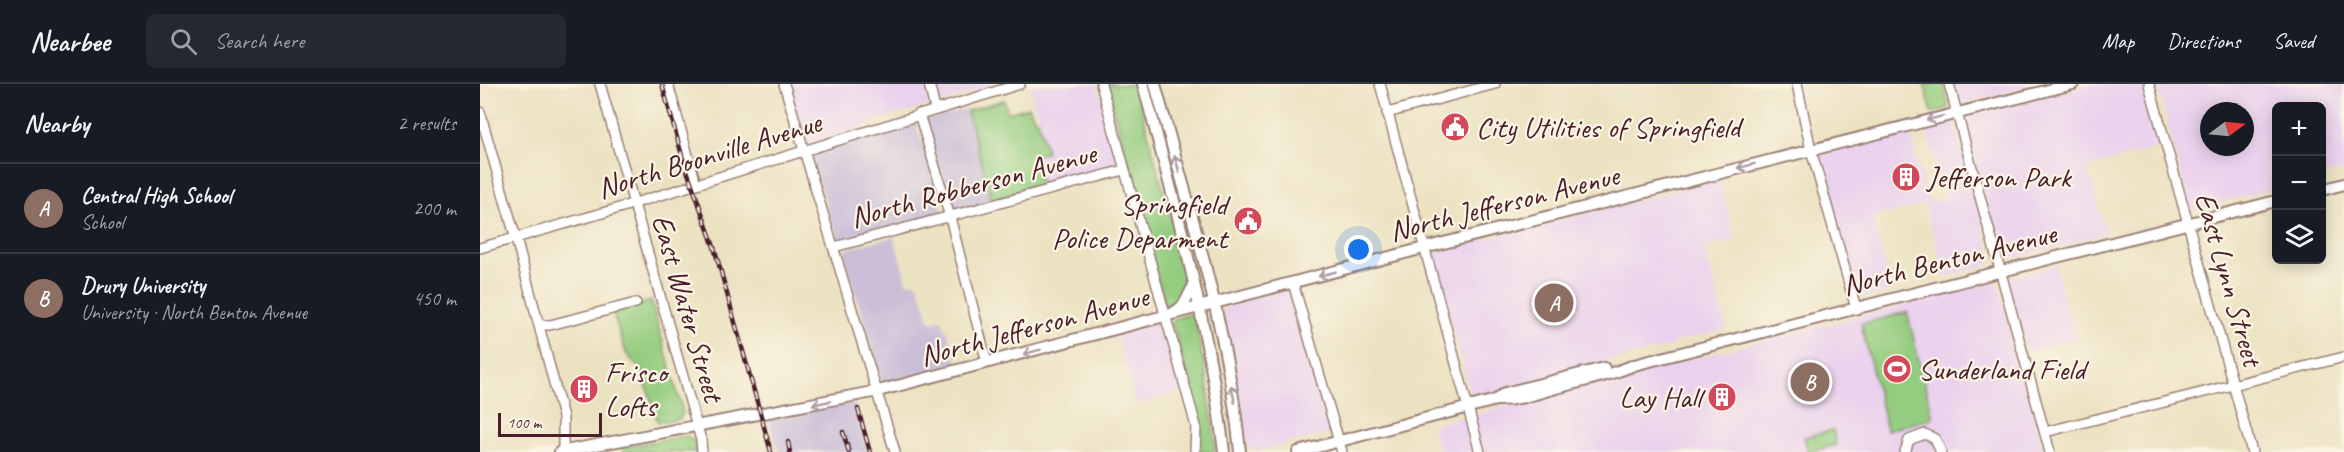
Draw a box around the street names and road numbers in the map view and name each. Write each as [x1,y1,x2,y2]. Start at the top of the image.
street label: North Boonville Avenue [593,102,828,207]
street label: North Robberson Avenue [846,133,1102,236]
street label: North Jefferson Avenue [1385,156,1625,250]
street label: East Lynn Street [2186,188,2273,373]
street label: East Water Street [643,210,734,409]
street label: North Benton Avenue [1838,214,2062,304]
street label: North Jefferson Avenue [916,277,1155,375]

